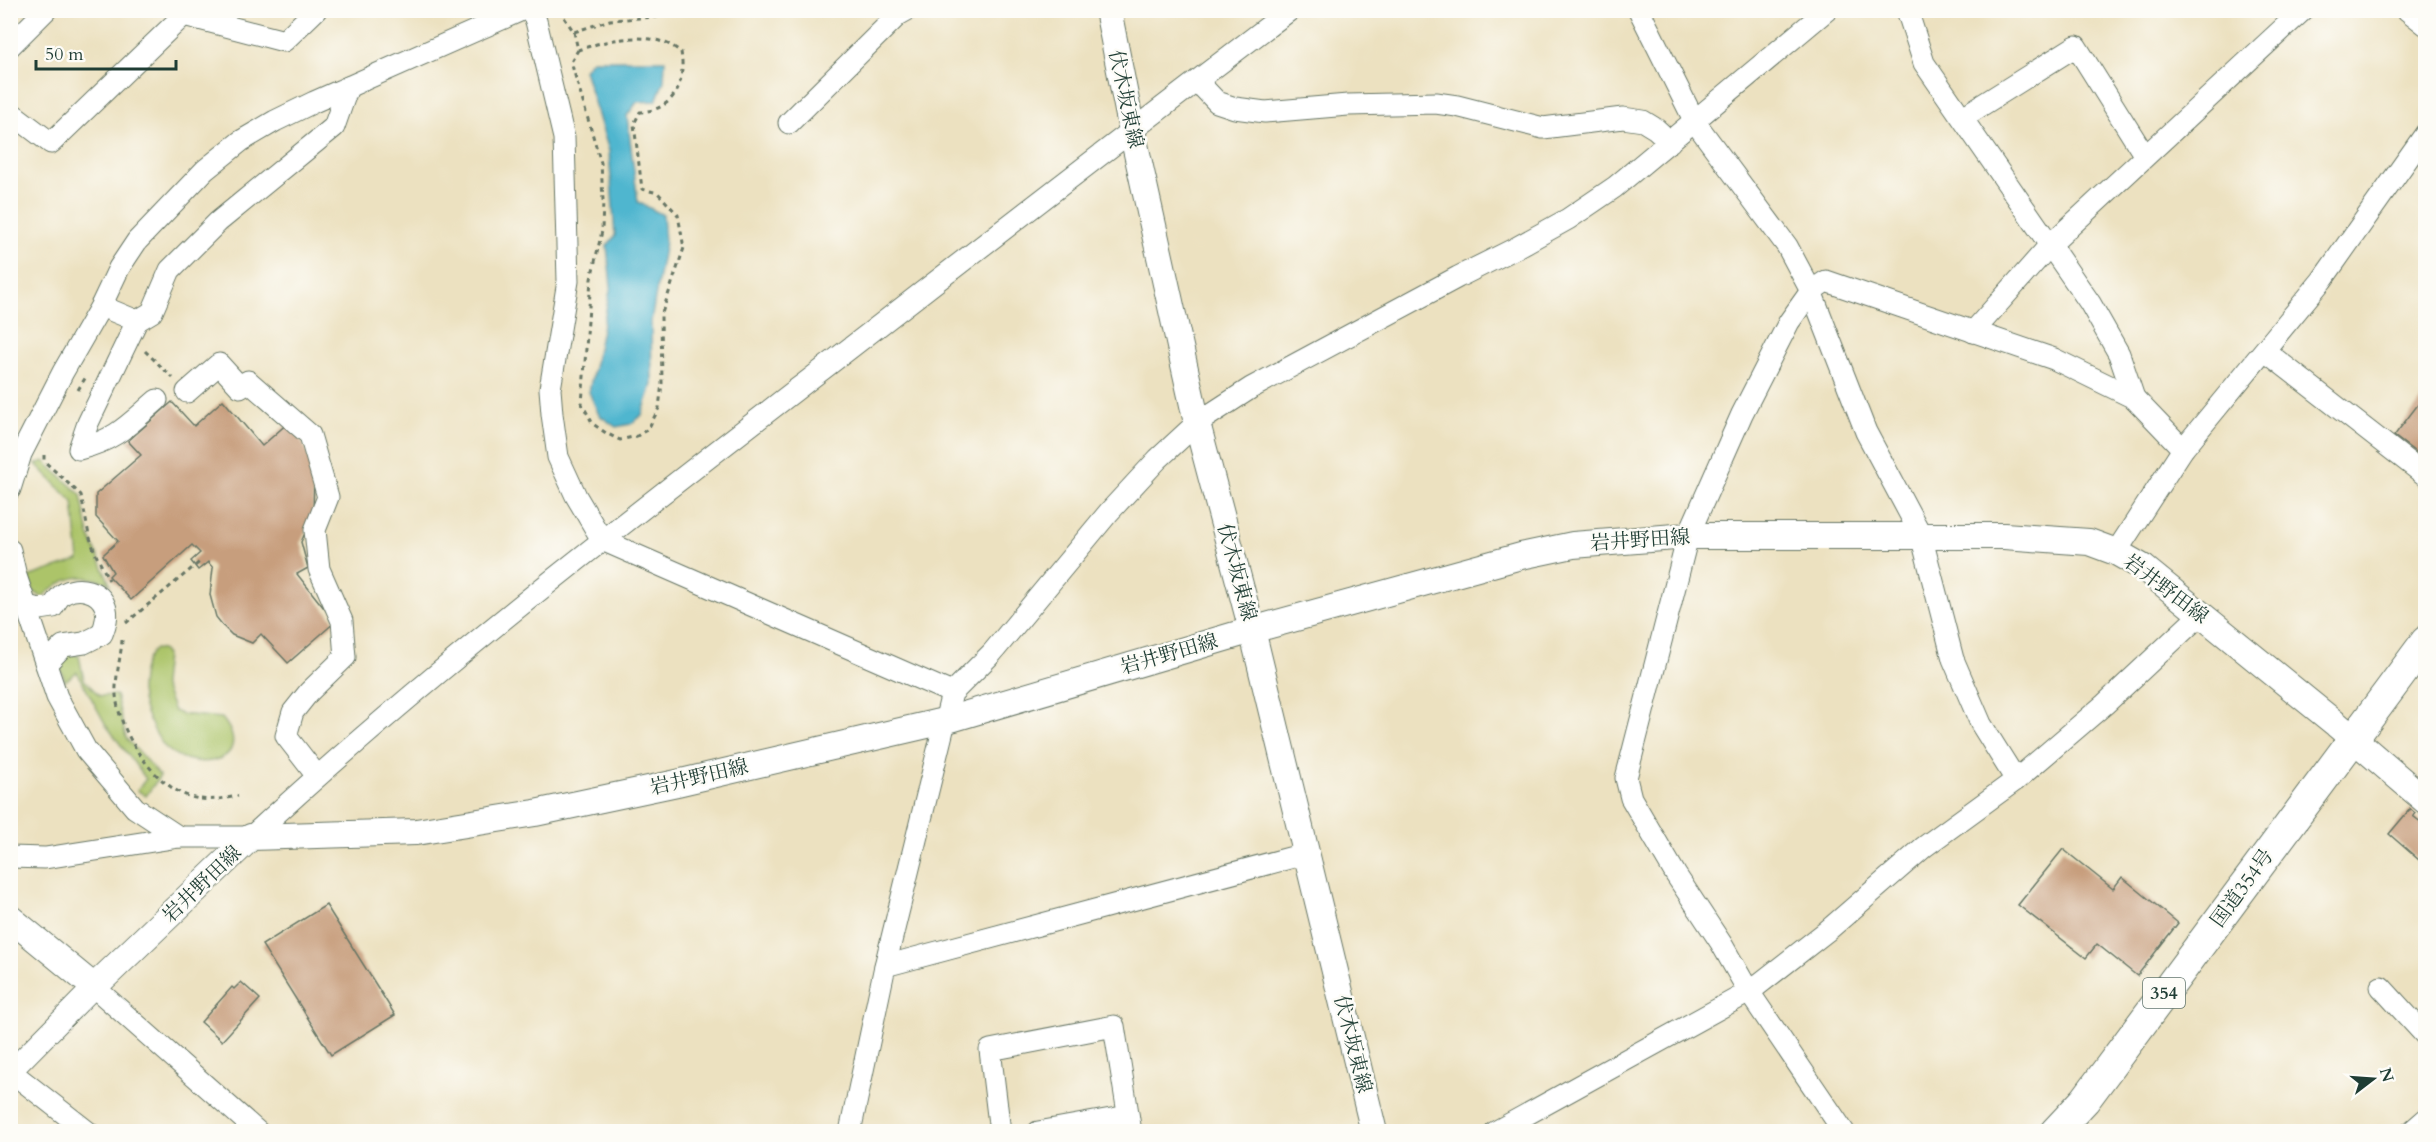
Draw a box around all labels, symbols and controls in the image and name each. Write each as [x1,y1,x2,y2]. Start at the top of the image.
scale bar [36,33,176,71]
text: 50 m [45,42,84,67]
street label: 伏木坂東線 [1102,47,1150,151]
street label: 伏木坂東線 [1211,520,1263,624]
street label: 岩井野田線 [1589,523,1691,557]
street label: 岩井野田線 [2118,548,2214,630]
street label: 岩井野田線 [1117,627,1221,681]
street label: 岩井野田線 [647,753,751,801]
street label: 岩井野田線 [157,840,247,928]
street label: 国道354号 [2204,843,2280,933]
road number: 354 [2143,978,2185,1008]
street label: 伏木坂東線 [1328,992,1378,1096]
north arrow [2343,1049,2403,1109]
text: N [2374,1065,2399,1085]

